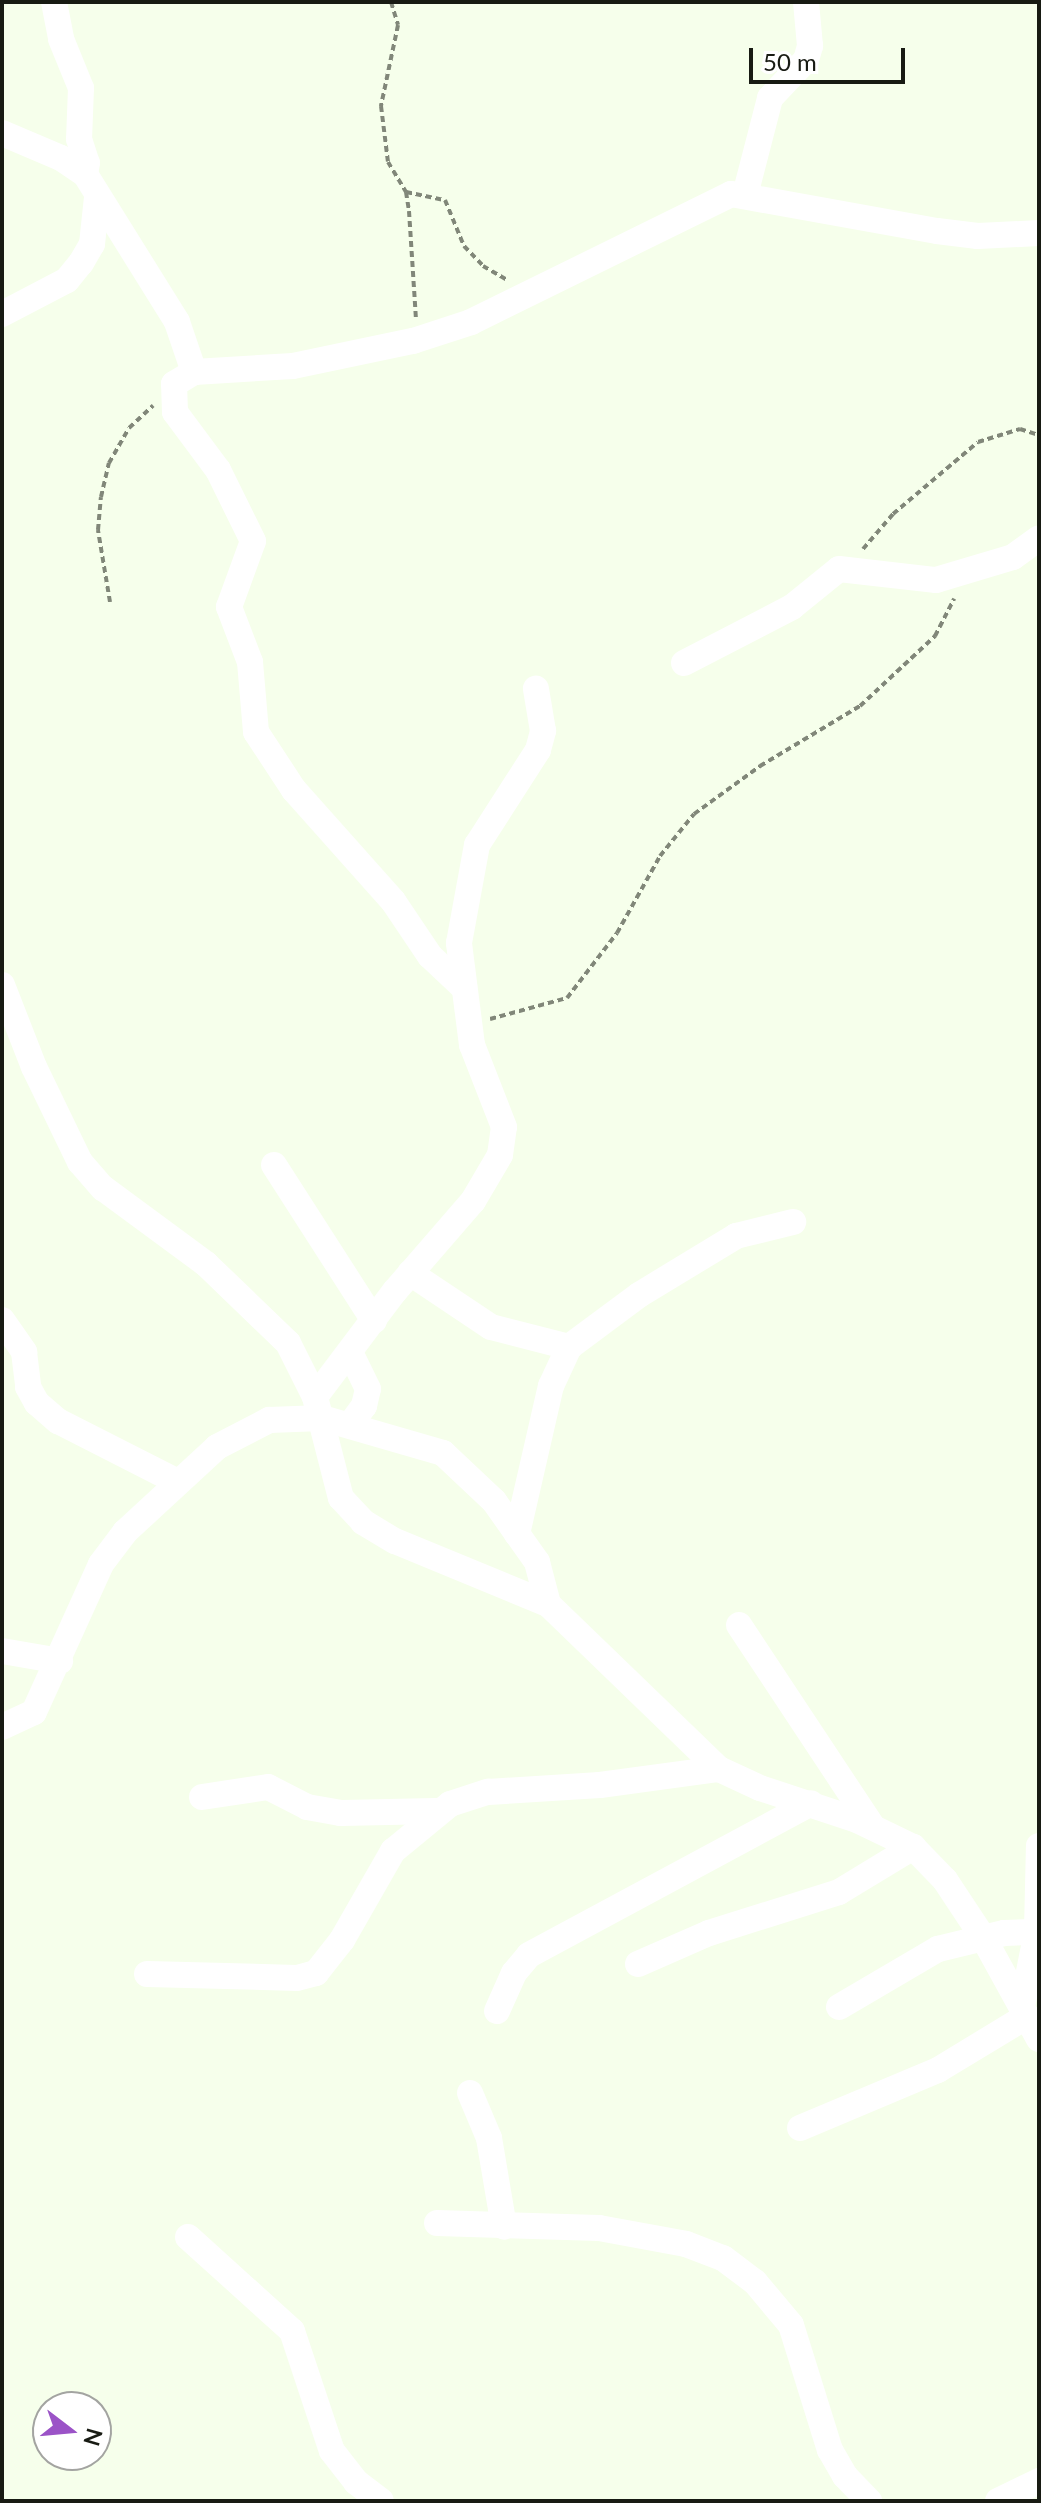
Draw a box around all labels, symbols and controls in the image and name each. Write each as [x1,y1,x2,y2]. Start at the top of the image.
scale bar [753,32,909,82]
text: 50 m [763,47,817,76]
north arrow [32,2391,112,2471]
text: N [78,2425,109,2449]

